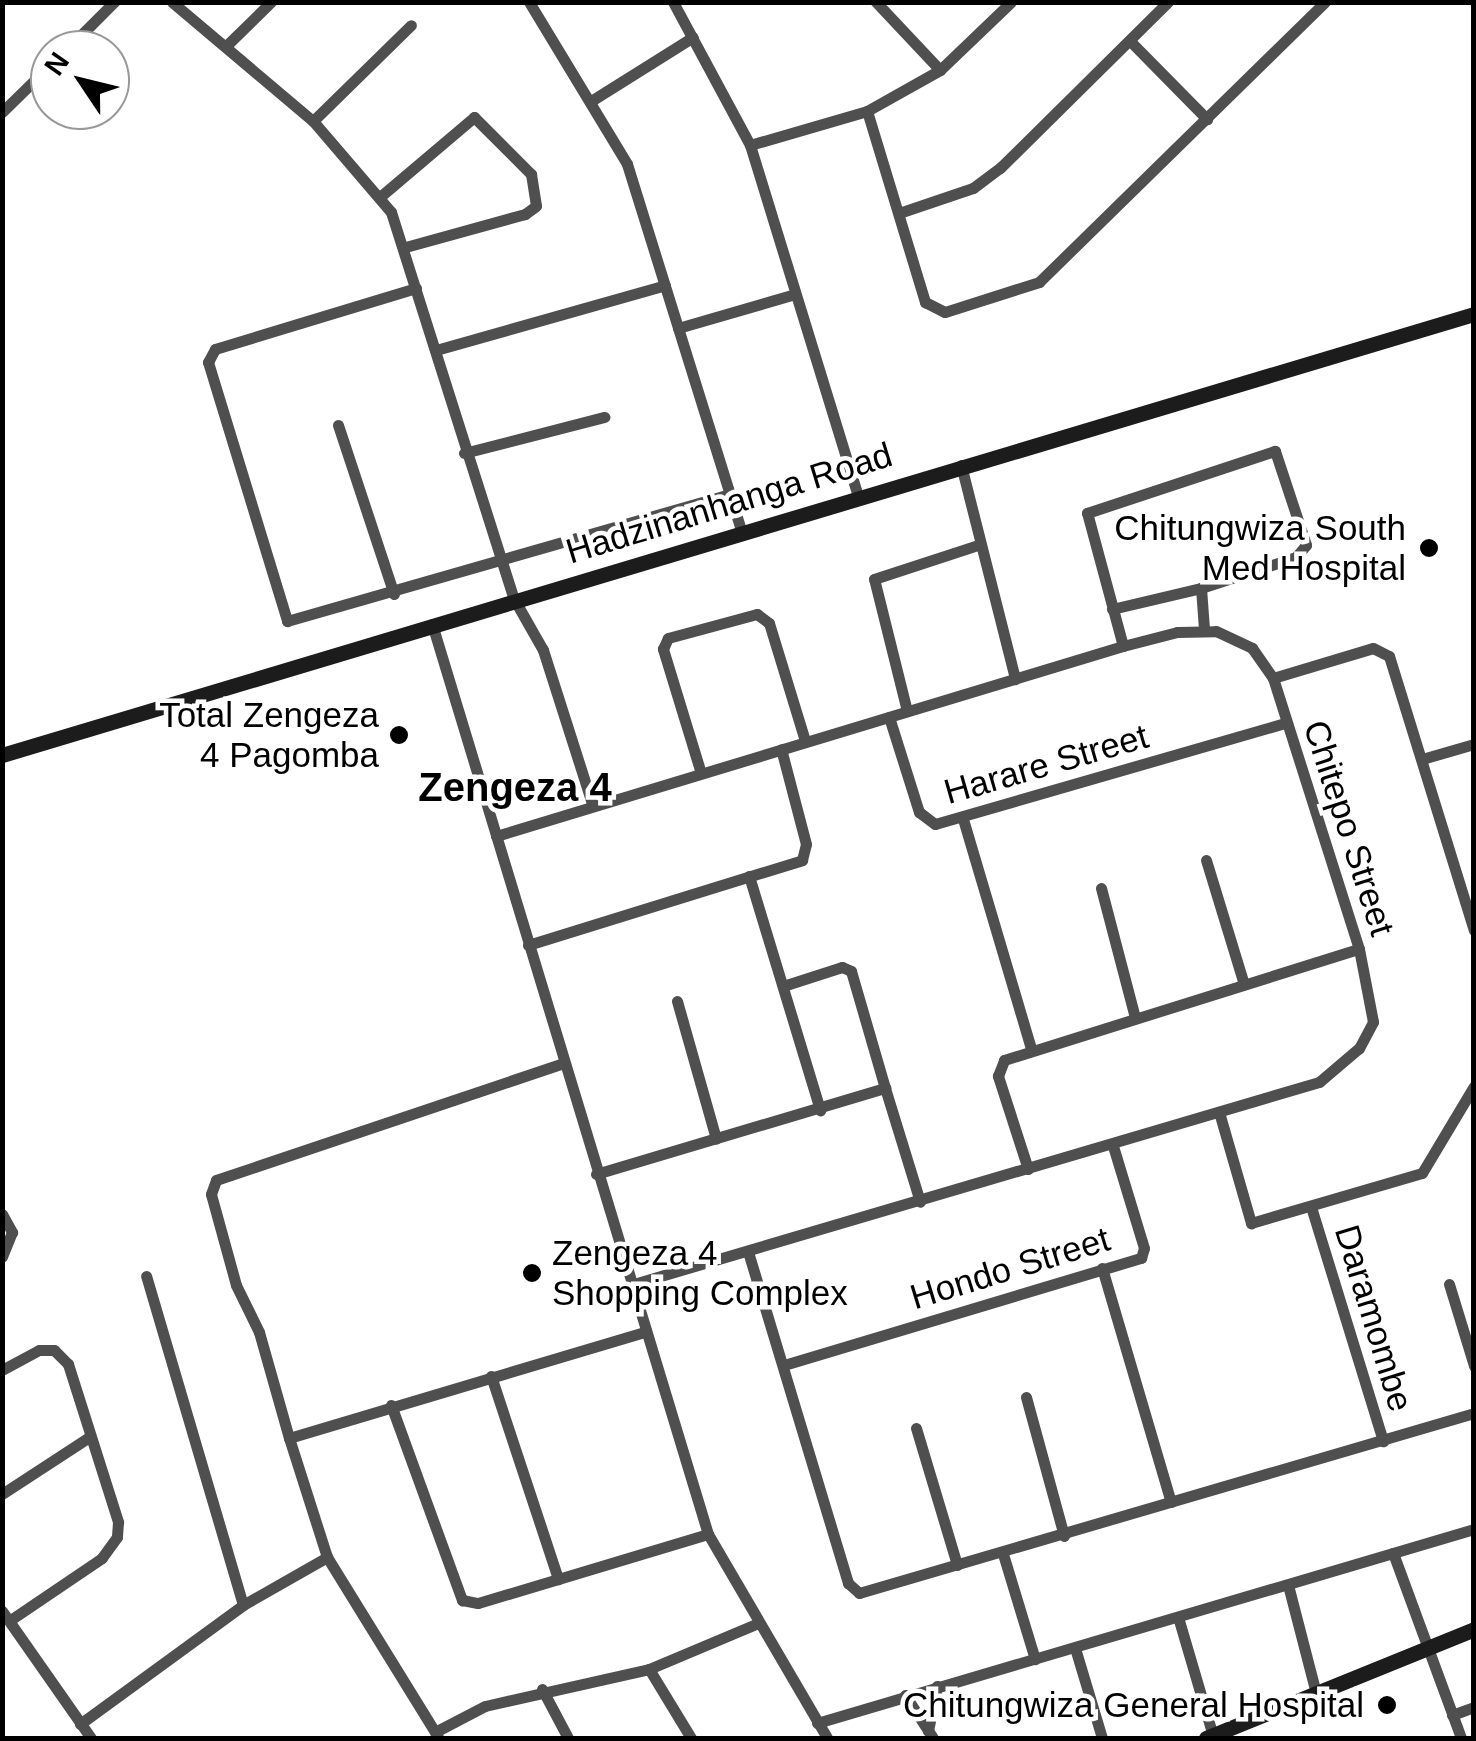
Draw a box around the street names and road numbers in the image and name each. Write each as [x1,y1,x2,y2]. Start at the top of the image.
street label: Hadzinanhanga Road [561,433,897,573]
street label: Harare Street [939,715,1153,813]
street label: Chitepo Street [1294,715,1404,941]
street label: Hondo Street [905,1218,1115,1318]
street label: Daramombe [1326,1220,1422,1416]

